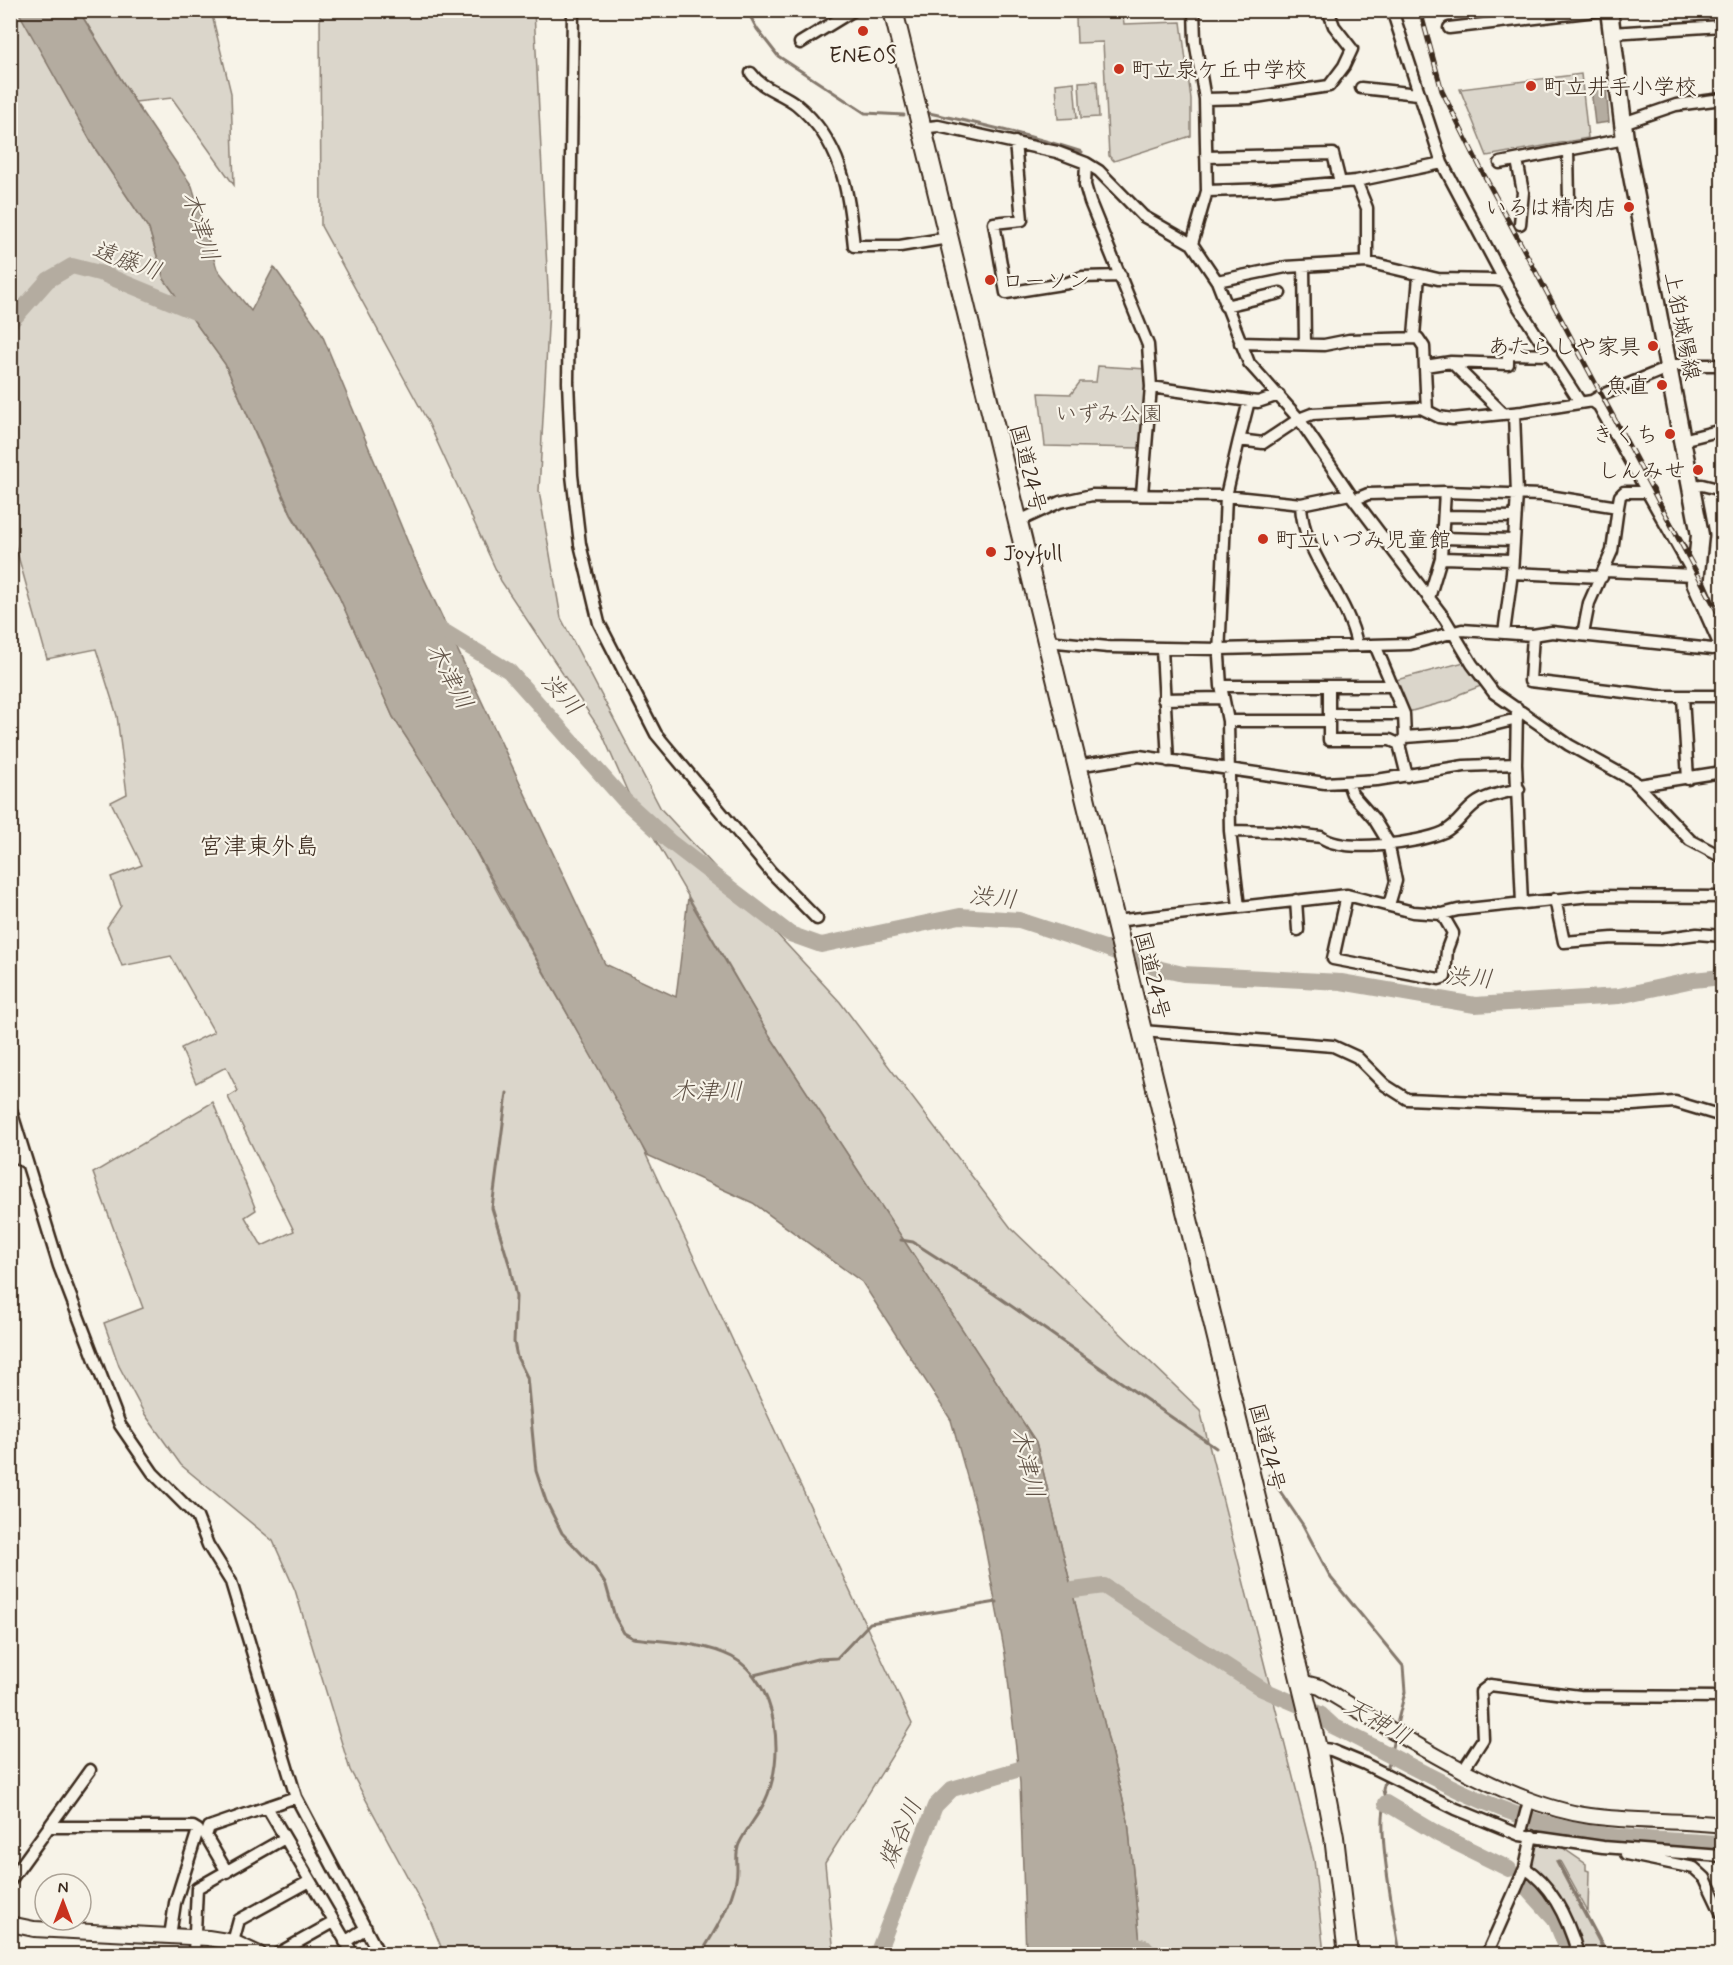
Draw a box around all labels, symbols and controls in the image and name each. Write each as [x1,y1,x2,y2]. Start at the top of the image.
marker: ENEOS [856,24,870,38]
place label: ENEOS [829,42,897,70]
place label: 町立泉ケ丘中学校 [1131,57,1307,85]
marker: 町立泉ケ丘中学校 [1112,62,1126,76]
place label: 町立井手小学校 [1543,74,1697,102]
marker: 町立井手小学校 [1524,79,1538,93]
water label: 木津川 [174,187,225,265]
place label: いろは精肉店 [1485,195,1617,223]
marker: いろは精肉店 [1622,200,1636,214]
water label: 遠藤川 [87,235,166,288]
place label: ローソン [1002,268,1090,296]
street label: 上狛城陽線 [1657,270,1705,383]
marker: ローソン [983,273,997,287]
place label: あたらしや家具 [1487,334,1641,362]
marker: あたらしや家具 [1646,339,1660,353]
place label: 魚直 [1606,373,1650,401]
marker: 魚直 [1655,378,1669,392]
park label: いずみ公園 [1055,401,1163,429]
street label: 国道24号 [1003,421,1052,516]
place label: きくち [1592,422,1658,450]
marker: きくち [1663,427,1677,441]
place label: しんみせ [1598,458,1686,486]
marker: しんみせ [1691,463,1705,477]
place label: 町立いづみ児童館 [1275,527,1451,555]
marker: 町立いづみ児童館 [1256,532,1270,546]
place label: Joyfull [1003,540,1062,568]
marker: Joyfull [984,545,998,559]
water label: 木津川 [418,638,479,716]
water label: 渋川 [533,667,588,723]
district label: 宮津東外島 [199,832,319,863]
water label: 渋川 [967,881,1018,916]
street label: 国道24号 [1127,928,1176,1023]
water label: 渋川 [1444,961,1494,996]
water label: 木津川 [671,1077,743,1108]
street label: 国道24号 [1242,1400,1291,1495]
water label: 木津川 [1003,1425,1050,1502]
water label: 天神川 [1338,1691,1416,1753]
water label: 煤谷川 [873,1794,930,1873]
north arrow [33,1872,93,1932]
text: N [58,1878,68,1899]

